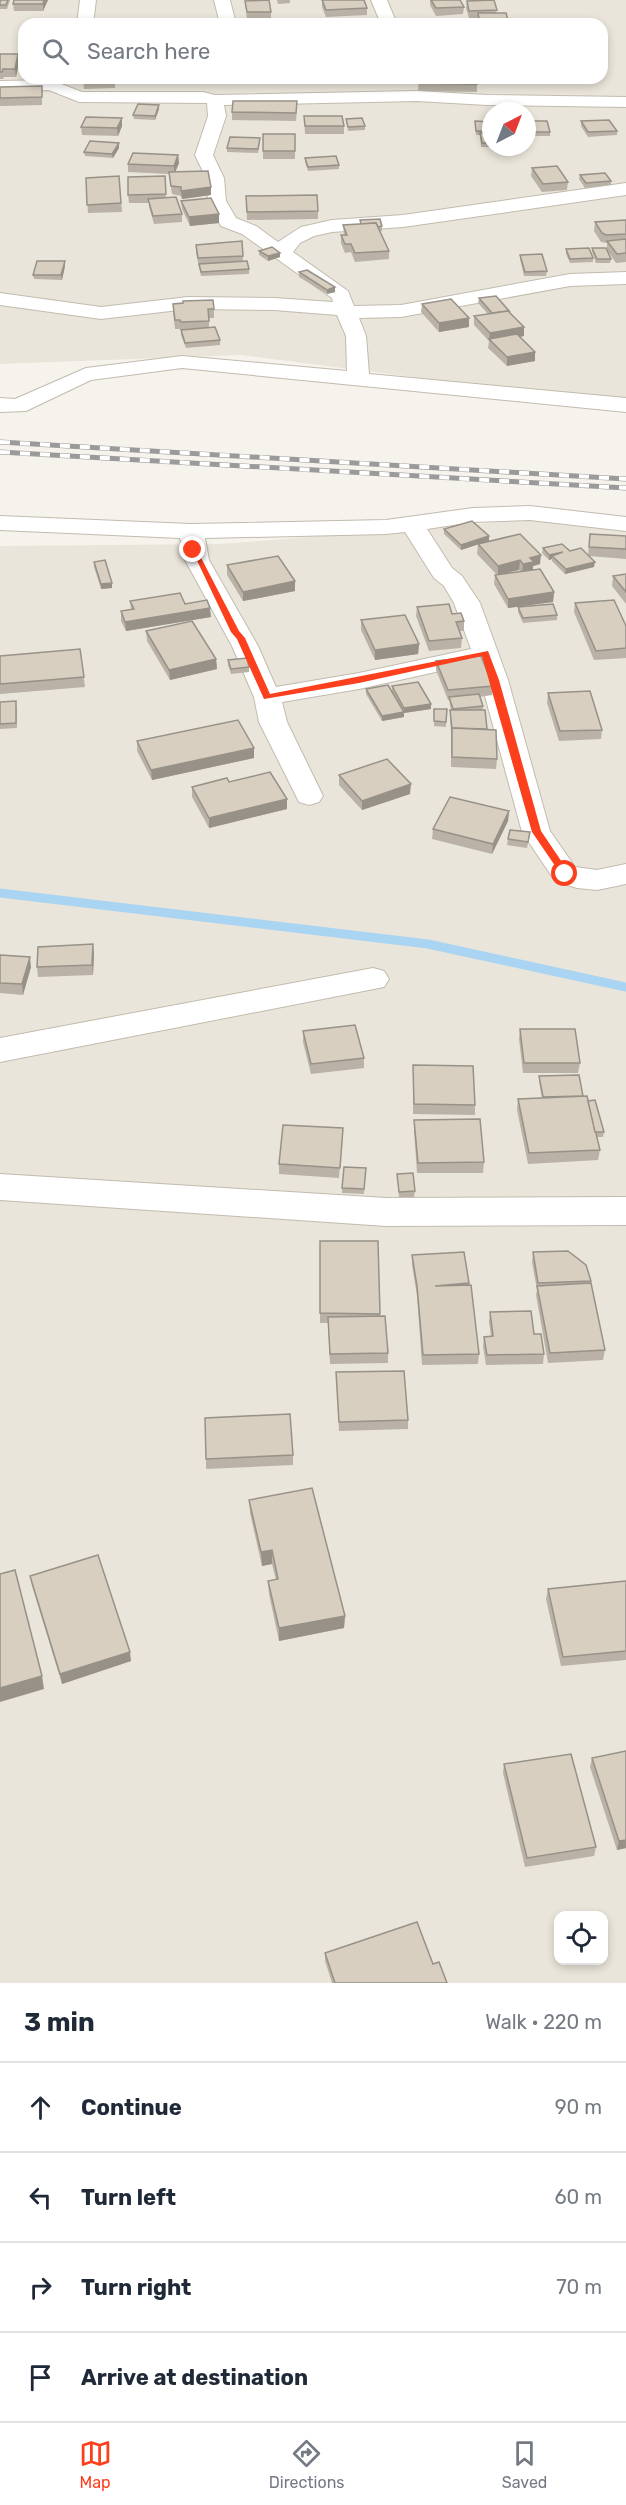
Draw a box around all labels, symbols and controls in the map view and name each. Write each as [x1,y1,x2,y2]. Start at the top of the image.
search box [18,18,608,84]
icon: search [39,35,72,68]
text: Search here [87,38,210,65]
north arrow [482,102,536,156]
route end [179,536,205,562]
route start [551,860,577,886]
map controls [554,1911,608,1965]
button: locate [554,1911,608,1965]
text: 3 min [24,2007,95,2038]
text: Walk · 220 m [485,2010,602,2034]
icon: ahead [24,2091,57,2124]
text: Continue [81,2094,182,2121]
text: 90 m [555,2095,602,2119]
icon: left [24,2181,57,2214]
text: Turn left [81,2184,176,2211]
text: 60 m [555,2185,602,2209]
icon: right [24,2271,57,2304]
text: Turn right [81,2274,191,2301]
text: 70 m [556,2275,602,2299]
icon: arrive [24,2361,57,2394]
text: Arrive at destination [81,2364,308,2391]
tab: Map [79,2437,112,2492]
tab: Directions [269,2437,345,2492]
tab: Saved [502,2437,547,2492]

